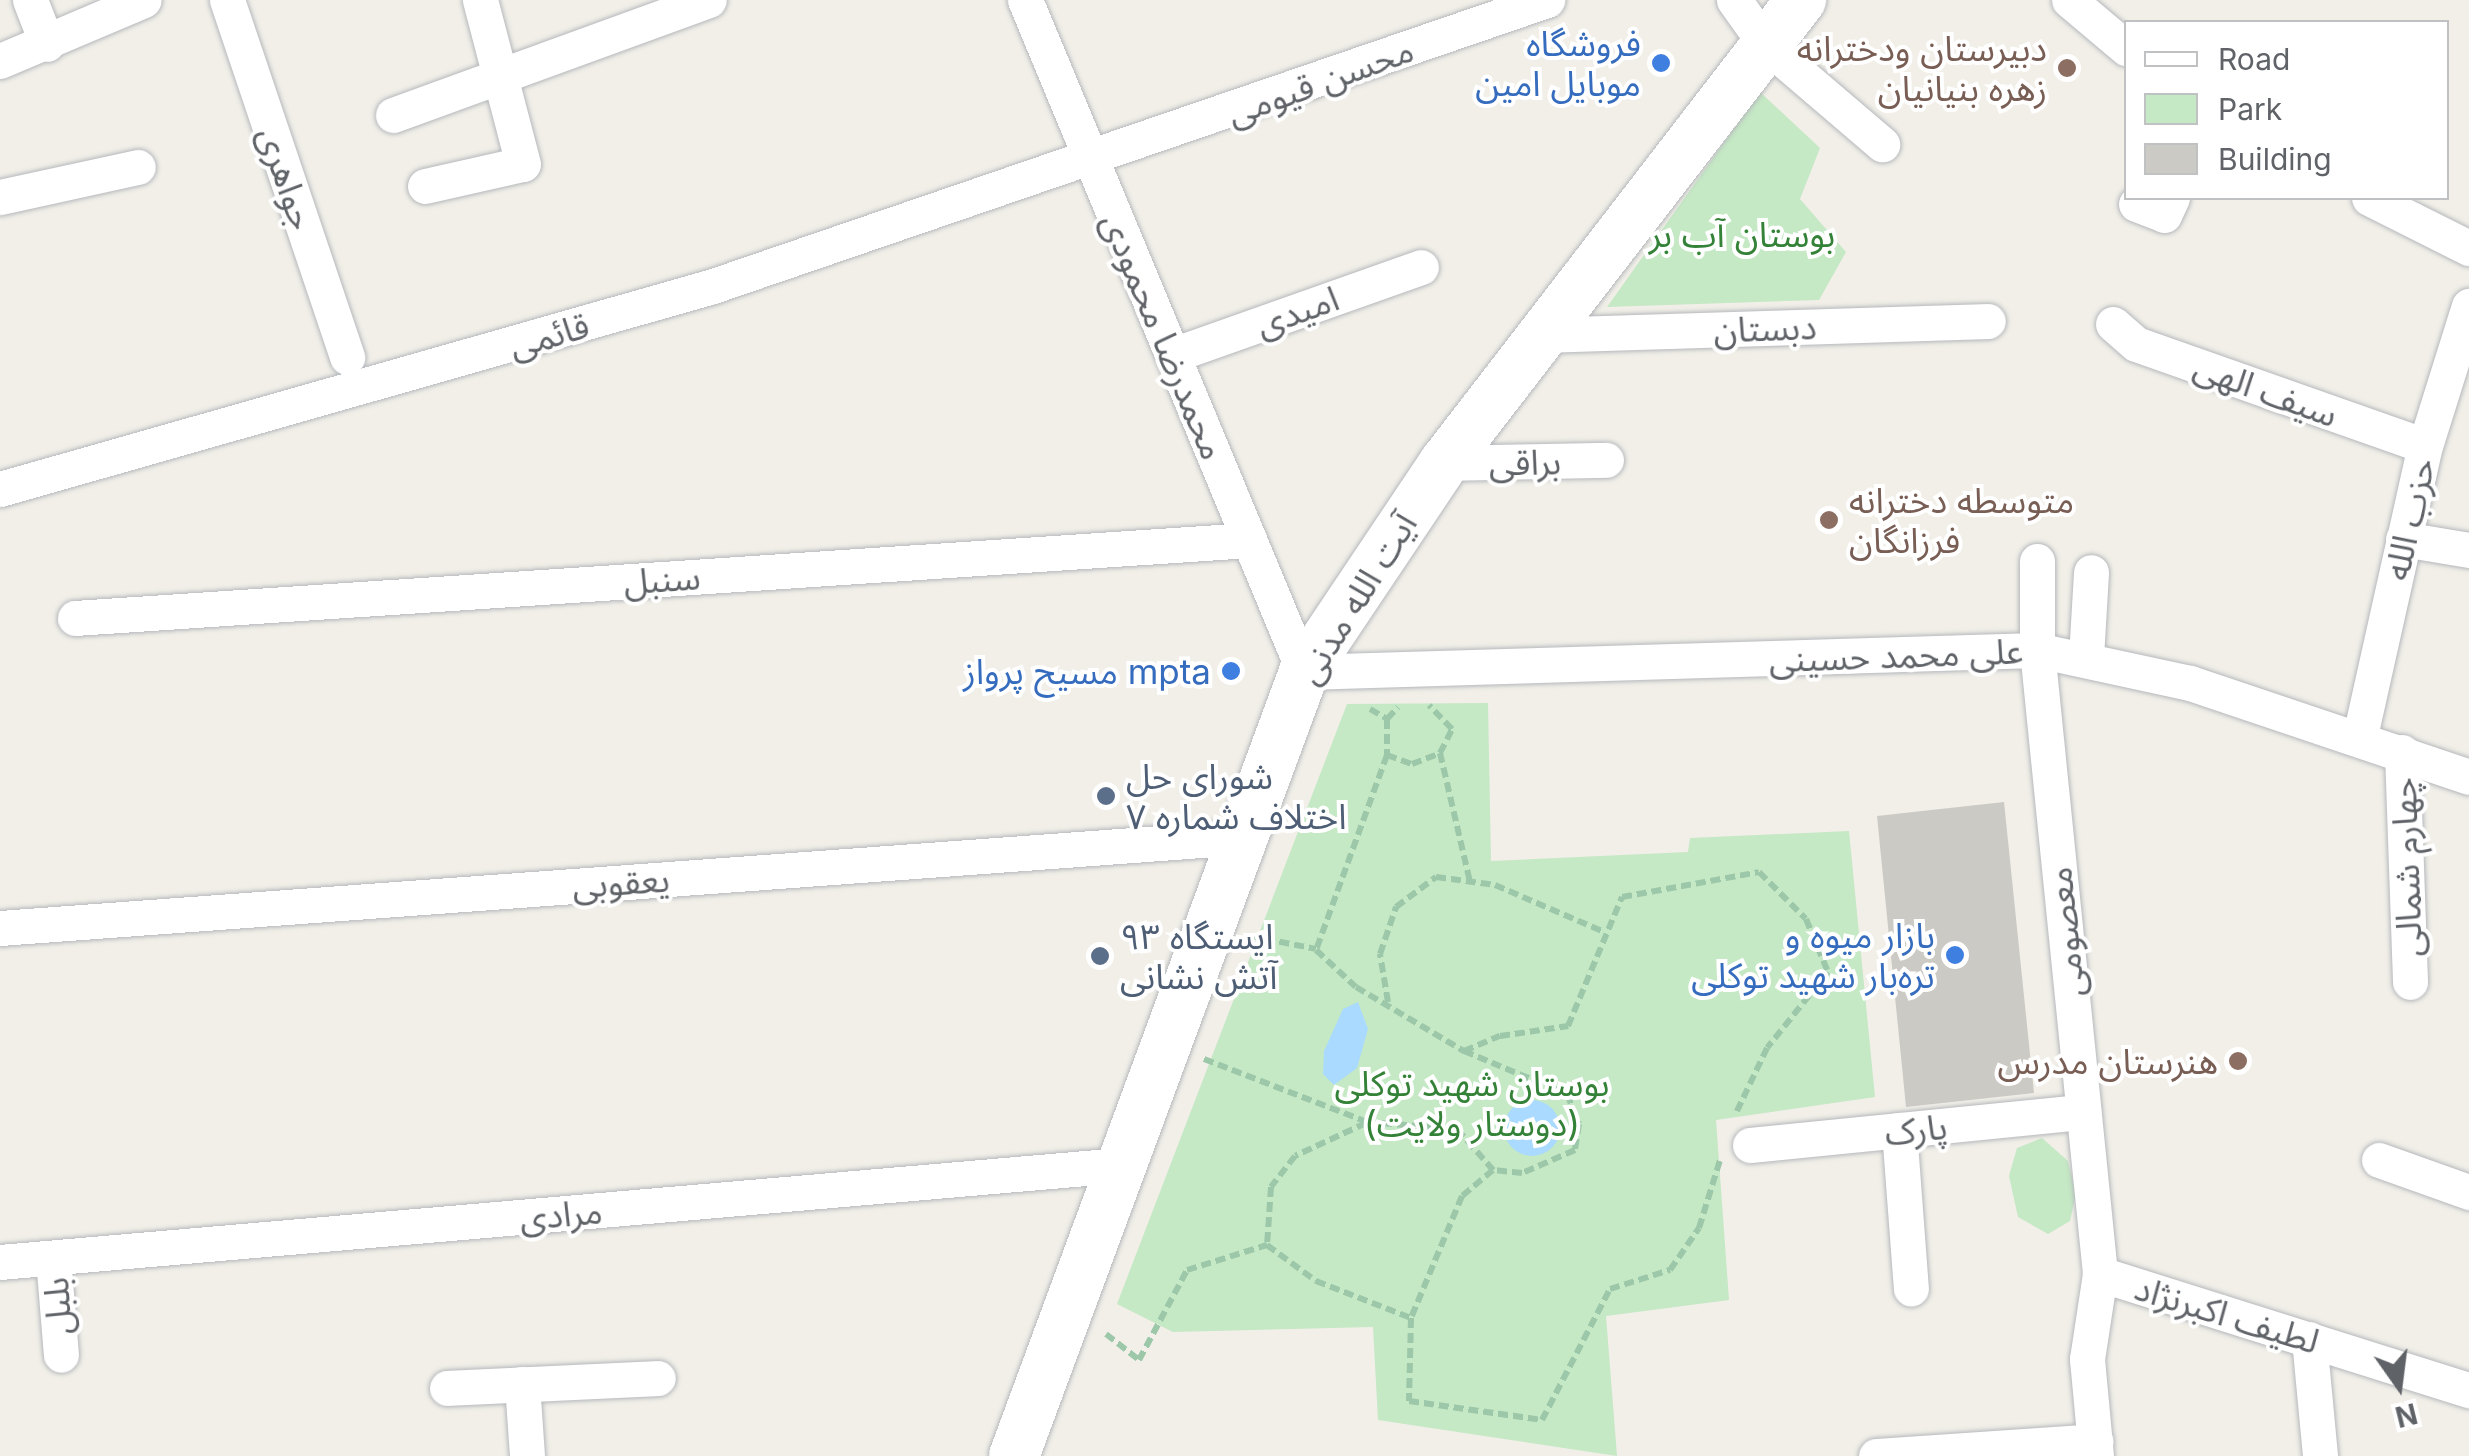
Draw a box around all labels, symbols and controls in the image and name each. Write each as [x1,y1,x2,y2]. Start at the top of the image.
legend [2124,20,2449,200]
place label: فروشگاه موبایل امین [1475,22,1641,104]
place label: دبیرستان ودخترانه زهره بنیانیان [1797,27,2047,109]
street label: محسن قیومی [1221,28,1419,134]
text: Road [2218,41,2290,77]
marker: فروشگاه موبایل امین [1650,52,1672,74]
marker: دبیرستان ودخترانه زهره بنیانیان [2056,57,2078,79]
text: Park [2218,91,2282,127]
street label: جواهری [250,121,324,235]
text: Building [2218,141,2332,177]
street label: محمدرضا محمودی [1093,206,1235,466]
park label: بوستان آب بر [1649,213,1835,255]
street label: امیدی [1250,277,1344,345]
street label: قائمی [504,304,594,366]
street label: دبستان [1713,305,1817,351]
street label: سیف الهی [2188,345,2344,435]
street label: براقی [1489,440,1561,484]
street label: حزب الله [2375,454,2443,584]
place label: متوسطه دخترانه فرزانگان [1849,479,2074,561]
street label: آیت الله مدنی [1287,505,1425,691]
marker: متوسطه دخترانه فرزانگان [1818,509,1840,531]
street label: سنبل [622,555,702,603]
street label: علی محمد حسینی [1768,630,2024,680]
place label: مسیح پرواز mpta [963,650,1211,692]
marker: مسیح پرواز mpta [1220,660,1242,682]
place label: شورای حل اختلاف شماره ۷ [1126,755,1347,837]
street label: چهارم شمالی [2382,777,2430,957]
marker: شورای حل اختلاف شماره ۷ [1095,785,1117,807]
street label: یعقوبی [571,858,671,906]
street label: معصومی [2037,865,2093,999]
place label: بازار میوه و تره‌بار شهید توکلی [1691,914,1935,996]
place label: ایستگاه ۹۳ آتش نشانی [1120,915,1277,997]
marker: بازار میوه و تره‌بار شهید توکلی [1944,944,1966,966]
marker: ایستگاه ۹۳ آتش نشانی [1089,945,1111,967]
place label: هنرستان مدرس [1997,1040,2218,1082]
marker: هنرستان مدرس [2227,1050,2249,1072]
park label: بوستان شهید توکلی (دوستار ولایت) [1335,1062,1609,1144]
street label: پارک [1883,1105,1949,1153]
street label: مرادی [518,1189,604,1239]
street label: لطیف اکبرنژاد [2130,1266,2324,1362]
street label: بلبل [34,1276,80,1336]
north arrow [2349,1336,2449,1436]
text: N [2392,1396,2421,1434]

